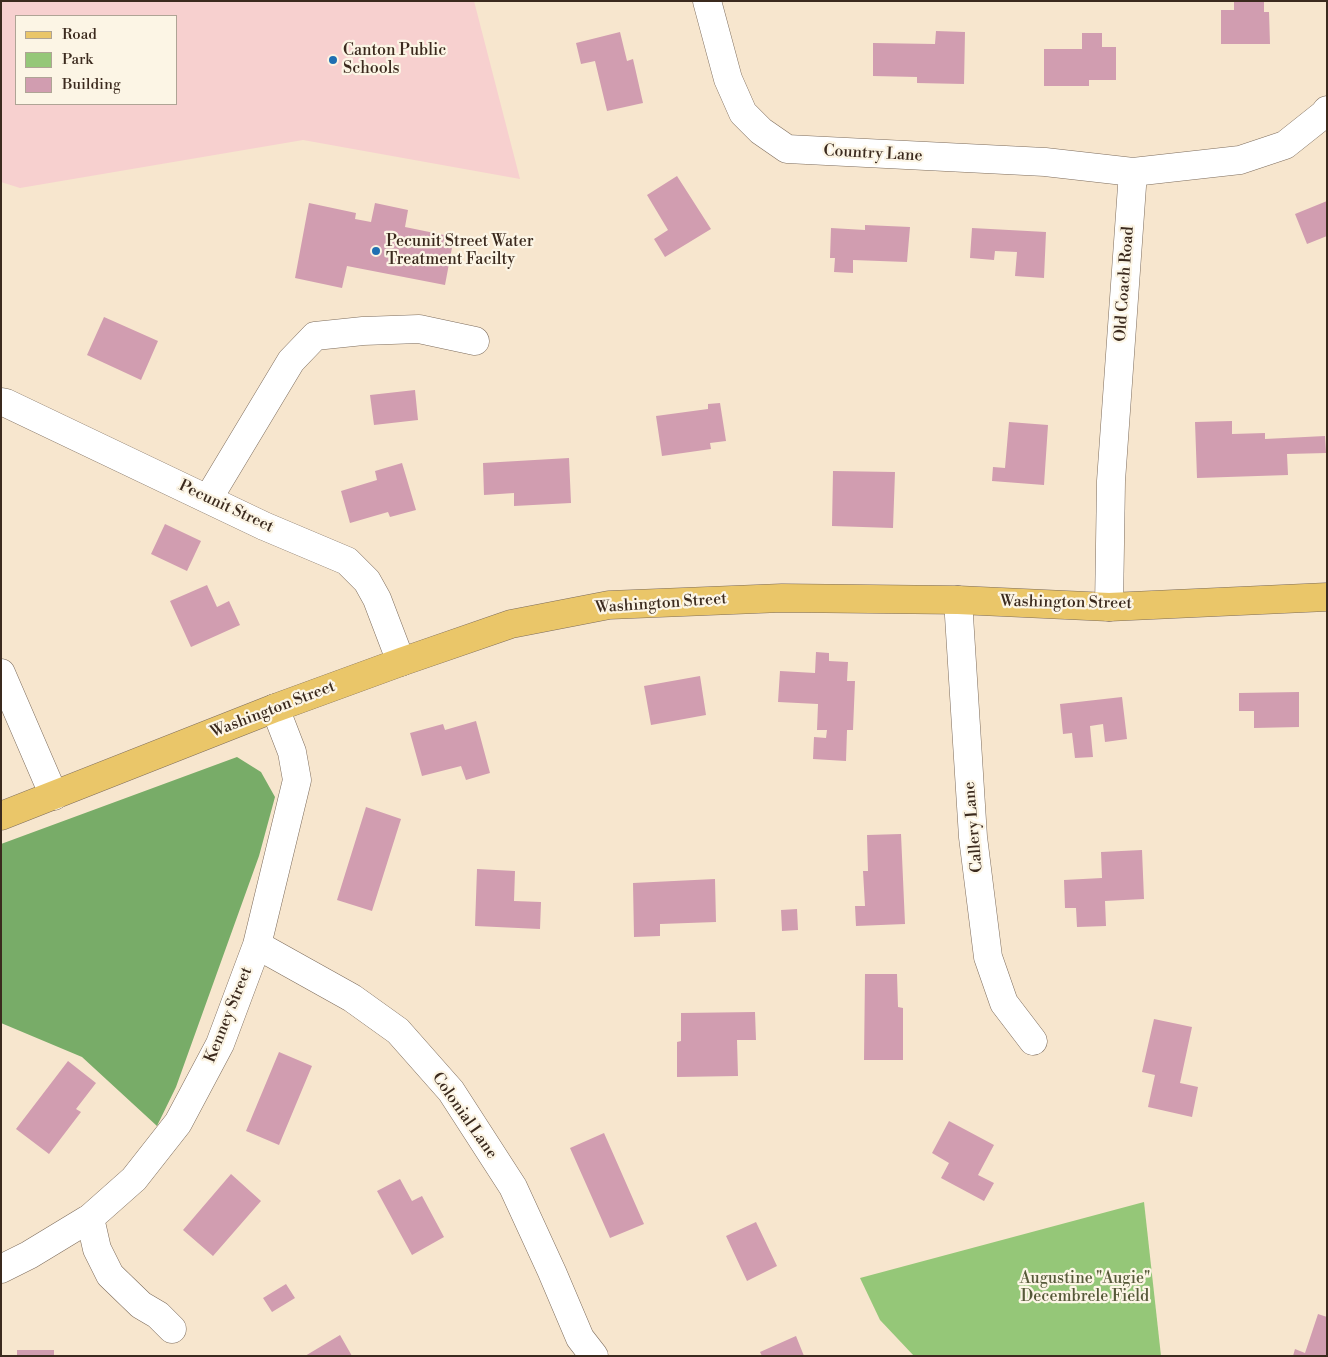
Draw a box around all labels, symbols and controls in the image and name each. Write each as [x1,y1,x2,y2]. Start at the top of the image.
legend [15,15,178,105]
text: Road [62,25,97,44]
place label: Canton Public Schools [343,41,446,79]
text: Park [62,50,93,69]
marker: Canton Public Schools [327,54,339,66]
text: Building [62,75,121,94]
street label: Country Lane [823,142,923,166]
street label: Old Coach Road [1111,226,1139,342]
place label: Pecunit Street Water Treatment Facilty [386,232,534,270]
marker: Pecunit Street Water Treatment Facilty [370,245,382,257]
street label: Pecunit Street [176,477,276,537]
street label: Washington Street [594,590,728,618]
street label: Washington Street [1000,592,1132,614]
street label: Washington Street [208,677,338,743]
street label: Callery Lane [960,781,988,873]
street label: Kenney Street [201,964,257,1066]
street label: Colonial Lane [427,1069,501,1163]
park label: Augustine "Augie" Decembrele Field [1020,1269,1150,1307]

